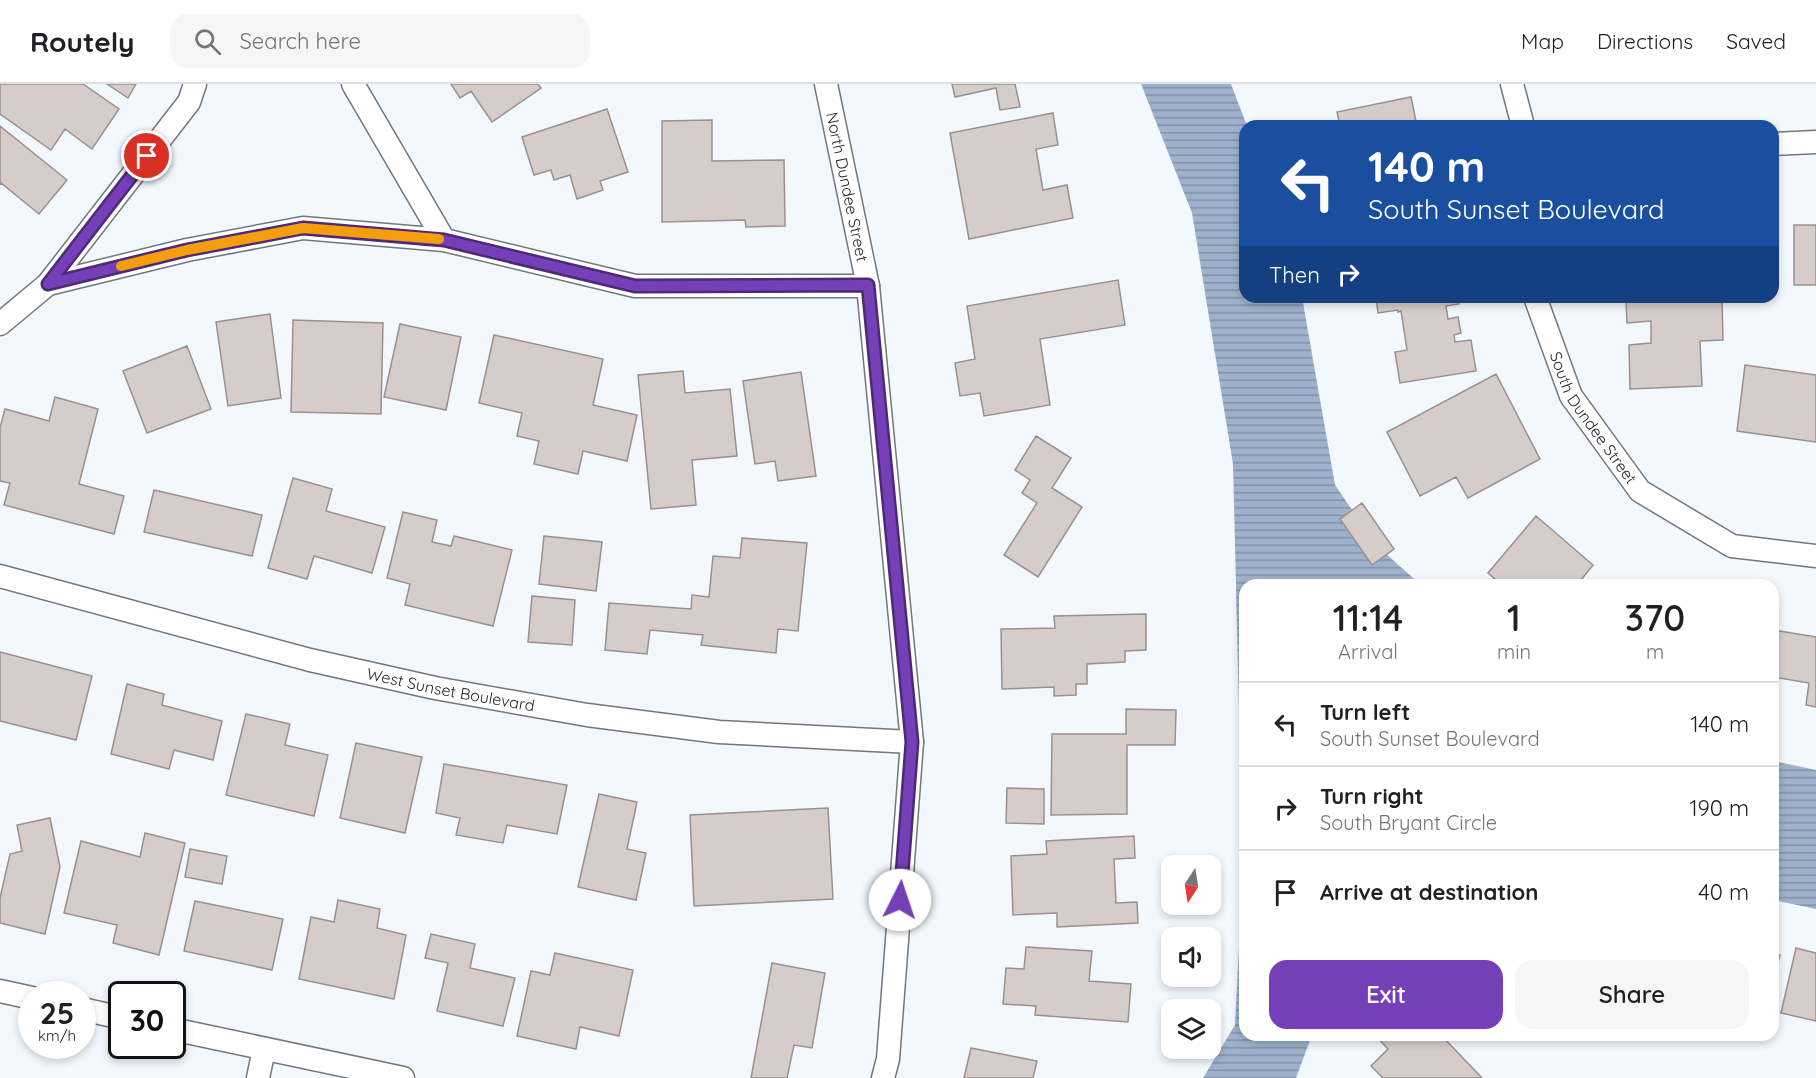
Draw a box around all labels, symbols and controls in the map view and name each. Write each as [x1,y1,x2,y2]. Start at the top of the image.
search box [170,14,590,68]
text: Routely [30,24,134,59]
icon: search [191,25,224,58]
text: Search here [239,27,361,55]
text: Map [1521,28,1564,54]
text: Directions [1597,28,1693,54]
text: Saved [1726,28,1786,54]
street label: North Dundee Street [822,110,873,263]
pin [121,130,172,181]
icon: arrive [130,139,163,172]
text: 140 m [1368,140,1485,193]
icon: left [1269,144,1347,222]
text: South Sunset Boulevard [1368,192,1664,226]
icon: right [1332,258,1365,291]
text: Then [1269,261,1320,289]
street label: South Dundee Street [1546,349,1641,488]
text: 11:14 [1333,595,1403,640]
text: 1 [1507,595,1521,640]
text: 370 [1625,595,1685,640]
text: Arrival [1338,639,1398,664]
text: min [1497,639,1531,664]
text: m [1646,639,1664,664]
street label: West Sunset Boulevard [365,663,536,716]
text: Turn left [1320,698,1410,726]
icon: left [1269,708,1302,741]
text: 140 m [1690,710,1749,738]
text: South Sunset Boulevard [1320,726,1540,751]
text: Turn right [1320,782,1424,810]
icon: right [1269,792,1302,825]
text: 190 m [1689,794,1749,822]
text: South Bryant Circle [1320,810,1497,835]
north arrow [1161,855,1221,915]
map controls [1161,855,1221,1059]
position arrow [868,868,932,932]
icon: arrive [1269,876,1302,909]
text: Arrive at destination [1320,878,1538,906]
text: 40 m [1698,878,1749,906]
button: sound [1161,927,1221,987]
button: Exit [1269,960,1503,1029]
button: Share [1515,960,1749,1029]
speed limit sign: 30 [108,981,186,1059]
text: 25 [40,994,74,1032]
button: layers [1161,999,1221,1059]
text: km/h [38,1026,76,1045]

